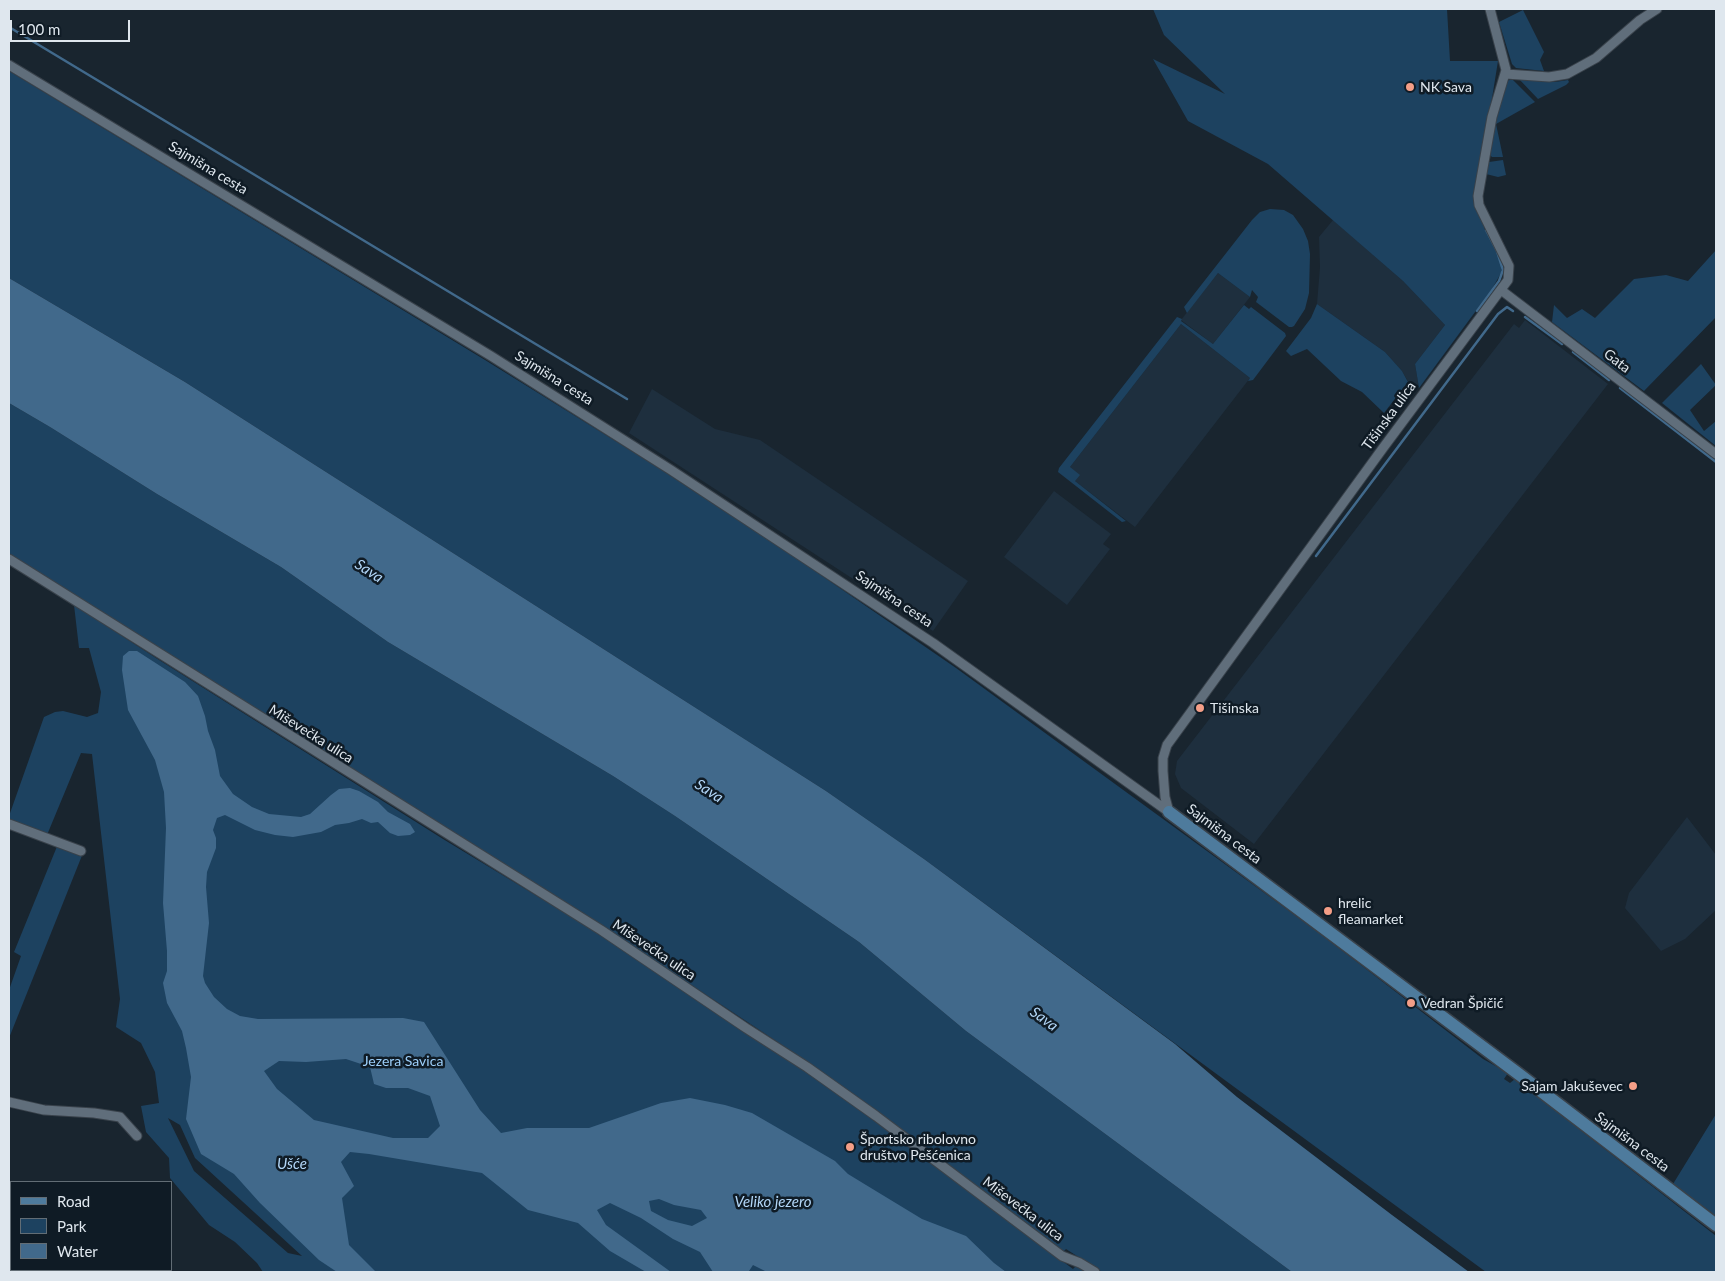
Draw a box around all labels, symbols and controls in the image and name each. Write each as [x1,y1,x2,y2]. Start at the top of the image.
scale bar [12,10,132,42]
text: 100 m [18,20,60,38]
place label: NK Sava [1420,79,1472,95]
marker: NK Sava [1404,81,1416,93]
street label: Sajmišna cesta [165,138,251,198]
street label: Gata [1600,346,1634,376]
street label: Sajmišna cesta [512,347,596,409]
street label: Tišinska ulica [1359,378,1419,454]
water label: Sava [352,555,386,587]
street label: Sajmišna cesta [852,567,936,631]
place label: Tišinska [1210,700,1259,716]
street label: Miševečka ulica [266,701,356,767]
marker: Tišinska [1194,702,1206,714]
water label: Sava [692,775,726,807]
street label: Sajmišna cesta [1183,800,1265,868]
place label: hrelic fleamarket [1338,895,1403,928]
marker: hrelic fleamarket [1322,905,1334,917]
street label: Miševečka ulica [609,916,699,984]
place label: Vedran Špičić [1421,995,1503,1011]
marker: Vedran Špičić [1405,997,1417,1009]
water label: Sava [1027,1003,1061,1035]
park label: Jezera Savica [363,1053,443,1069]
place label: Sajam Jakuševec [1521,1078,1623,1094]
marker: Sajam Jakuševec [1627,1080,1639,1092]
street label: Sajmišna cesta [1591,1108,1673,1176]
place label: Športsko ribolovno društvo Pešćenica [860,1131,976,1164]
marker: Športsko ribolovno društvo Pešćenica [844,1141,856,1153]
water label: Ušće [277,1155,307,1173]
street label: Miševečka ulica [979,1173,1067,1245]
legend [10,1181,172,1271]
text: Road [57,1192,90,1210]
water label: Veliko jezero [734,1193,812,1211]
text: Park [57,1217,86,1235]
text: Water [57,1242,98,1260]

